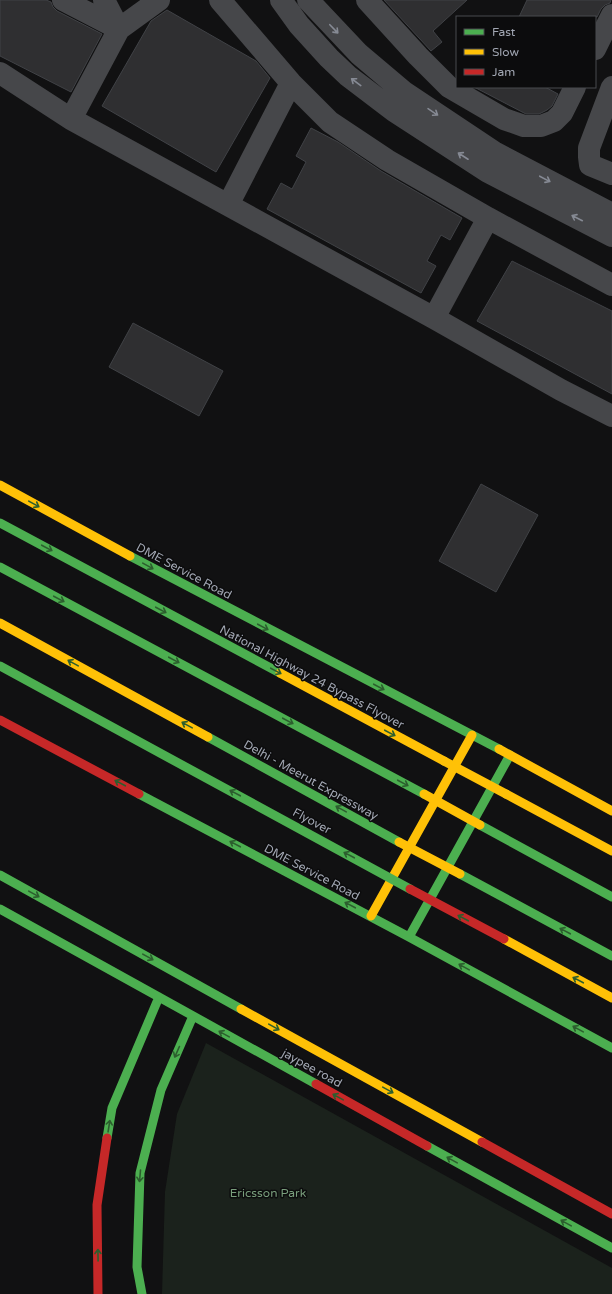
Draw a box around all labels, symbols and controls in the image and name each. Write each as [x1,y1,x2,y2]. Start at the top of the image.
legend [456,16,596,88]
one-way arrow [329,24,339,34]
text: Fast [492,25,516,39]
text: Slow [492,45,519,59]
text: Jam [492,65,515,79]
one-way arrow [351,78,362,86]
one-way arrow [428,108,439,116]
one-way arrow [458,152,469,160]
one-way arrow [539,175,551,183]
one-way arrow [572,214,584,221]
one-way arrow [28,500,40,508]
street label: DME Service Road [134,540,234,602]
one-way arrow [41,545,53,552]
one-way arrow [142,563,154,570]
one-way arrow [53,595,65,603]
one-way arrow [155,606,167,614]
street label: National Highway 24 Bypass Flyover [217,622,407,732]
one-way arrow [257,623,269,631]
one-way arrow [167,657,179,664]
one-way arrow [67,659,79,666]
one-way arrow [270,668,282,675]
one-way arrow [372,683,384,691]
one-way arrow [282,718,294,726]
one-way arrow [182,721,194,729]
one-way arrow [384,729,396,737]
street label: Delhi - Meerut Expressway [241,737,381,823]
one-way arrow [114,779,126,787]
one-way arrow [397,779,409,787]
one-way arrow [229,789,241,797]
street label: Flyover [290,805,334,837]
one-way arrow [335,805,347,813]
one-way arrow [229,840,241,848]
street label: DME Service Road [262,841,362,903]
one-way arrow [344,851,356,859]
one-way arrow [28,891,40,899]
one-way arrow [344,901,356,908]
one-way arrow [457,913,469,921]
one-way arrow [559,926,571,934]
one-way arrow [142,954,154,962]
one-way arrow [458,962,470,970]
one-way arrow [572,975,584,983]
one-way arrow [268,1024,280,1031]
one-way arrow [572,1025,584,1033]
one-way arrow [219,1029,231,1037]
one-way arrow [173,1045,181,1057]
street label: jaypee road [279,1045,344,1090]
one-way arrow [381,1086,393,1094]
one-way arrow [332,1092,344,1100]
one-way arrow [105,1120,113,1133]
one-way arrow [446,1155,458,1163]
one-way arrow [137,1169,144,1182]
park label: Ericsson Park [230,1186,307,1200]
one-way arrow [560,1218,572,1226]
one-way arrow [94,1249,101,1262]

